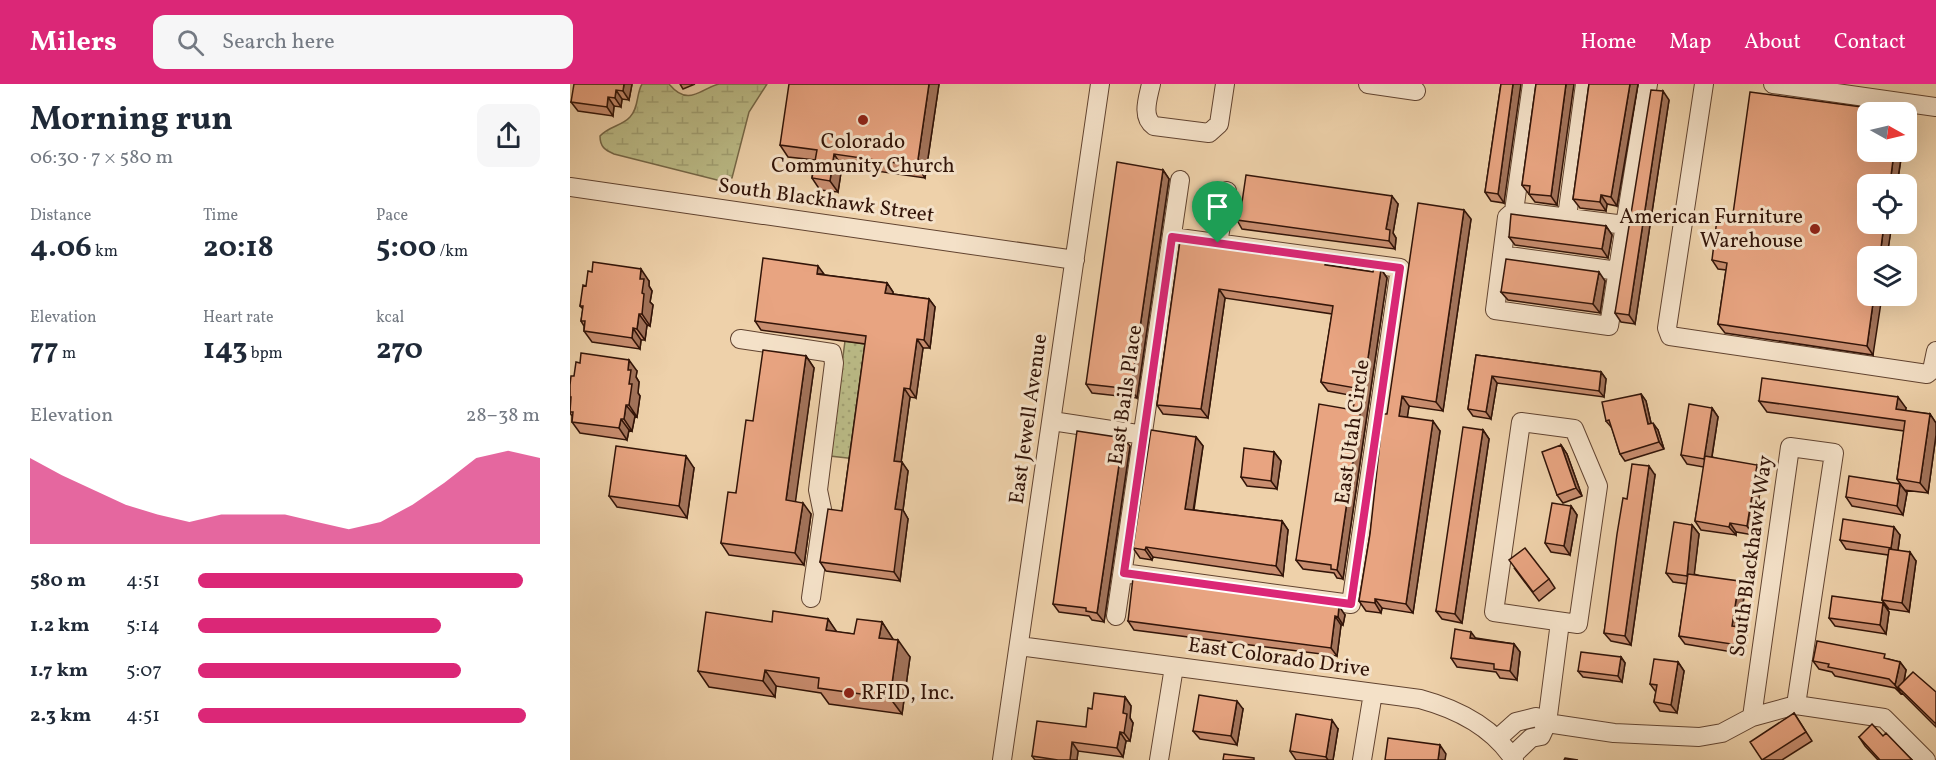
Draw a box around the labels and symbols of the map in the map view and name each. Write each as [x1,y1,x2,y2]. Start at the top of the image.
north arrow [1857,102,1917,162]
marker: Colorado Community Church [856,113,870,127]
place label: Colorado Community Church [771,128,955,181]
street label: South Blackhawk Street [716,171,936,231]
pin [1192,181,1243,243]
place label: American Furniture Warehouse [1619,203,1803,256]
marker: American Furniture Warehouse [1808,222,1822,236]
street label: East Bails Place [1102,323,1150,467]
street label: East Jewell Avenue [1003,332,1055,506]
street label: East Utah Circle [1328,358,1378,506]
street label: South Blackhawk Way [1723,453,1781,659]
street label: East Colorado Drive [1186,631,1372,685]
place label: RFID, Inc. [861,679,954,708]
marker: RFID, Inc. [842,686,856,700]

